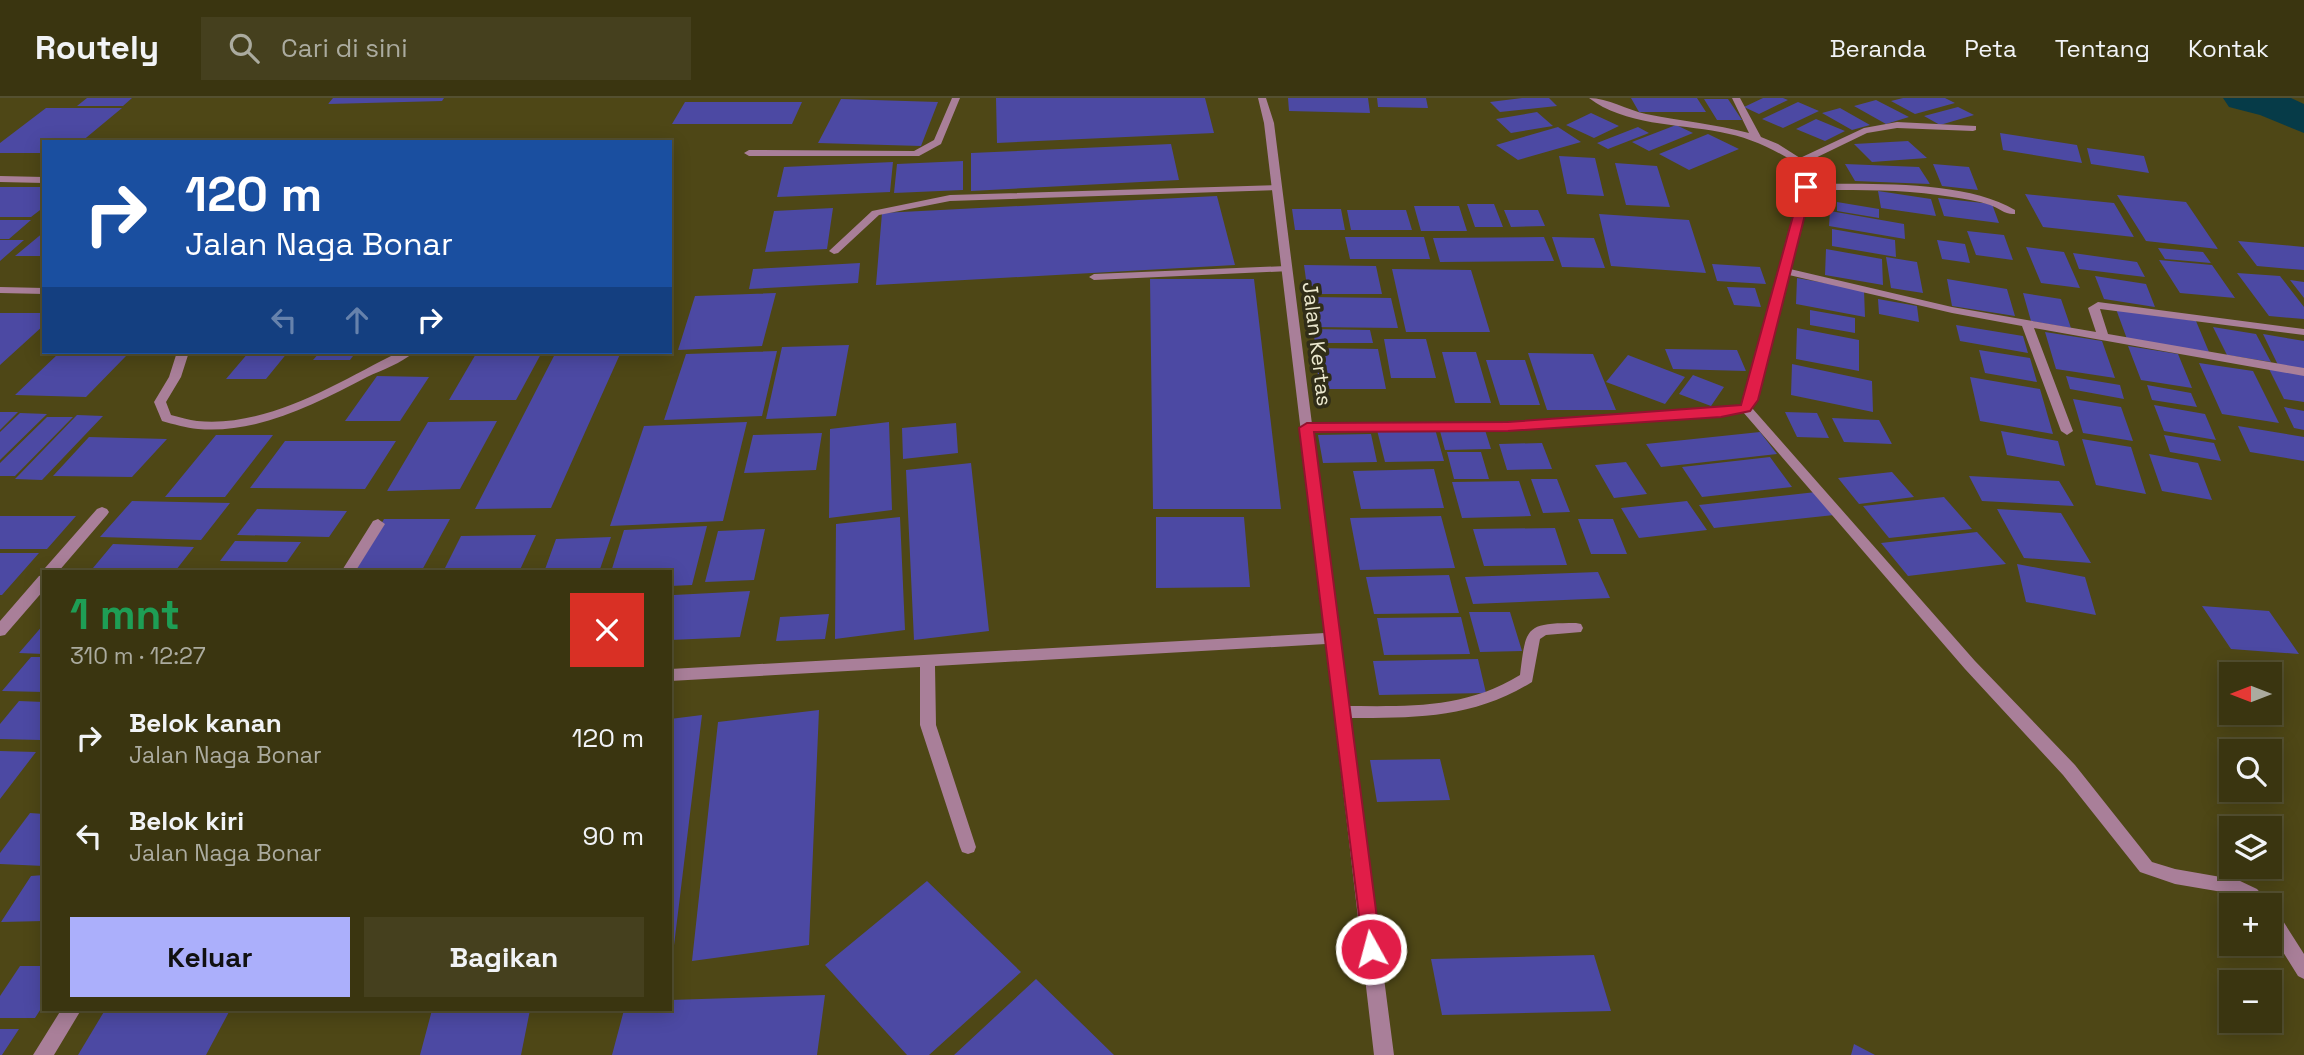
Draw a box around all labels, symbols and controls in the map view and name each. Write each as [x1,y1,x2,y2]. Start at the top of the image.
search box [201,17,691,80]
text: Routely [35,27,159,69]
icon: search [225,29,263,67]
text: Cari di sini [281,31,408,65]
text: Beranda [1830,33,1926,64]
text: Peta [1964,33,2017,64]
text: Tentang [2055,33,2150,64]
text: Kontak [2188,33,2269,64]
pin [1776,157,1836,217]
text: 120 m [185,163,322,225]
icon: right [70,168,161,259]
icon: arrive [1787,168,1825,206]
text: Jalan Naga Bonar [185,224,453,264]
street label: Jalan Kertas [1296,280,1339,408]
icon: left [265,301,303,339]
icon: ahead [338,301,376,339]
icon: right [411,301,449,339]
text: 1 mnt [70,588,180,641]
button: close [570,593,644,667]
text: 310 m · 12:27 [70,641,206,671]
north arrow [2219,662,2282,724]
map controls [2219,662,2282,1033]
text: Belok kanan [129,706,282,740]
icon: right [70,719,108,757]
text: 120 m [572,721,644,755]
button: search [2219,739,2282,802]
text: Jalan Naga Bonar [129,740,322,770]
text: Belok kiri [129,804,244,838]
button: layers [2219,816,2282,879]
icon: left [70,817,108,855]
text: 90 m [582,819,644,853]
text: Jalan Naga Bonar [129,838,322,868]
button: + [2219,893,2282,956]
position arrow [1334,912,1408,986]
button: Keluar [70,917,350,997]
button: Bagikan [364,917,644,997]
button: − [2219,970,2282,1033]

